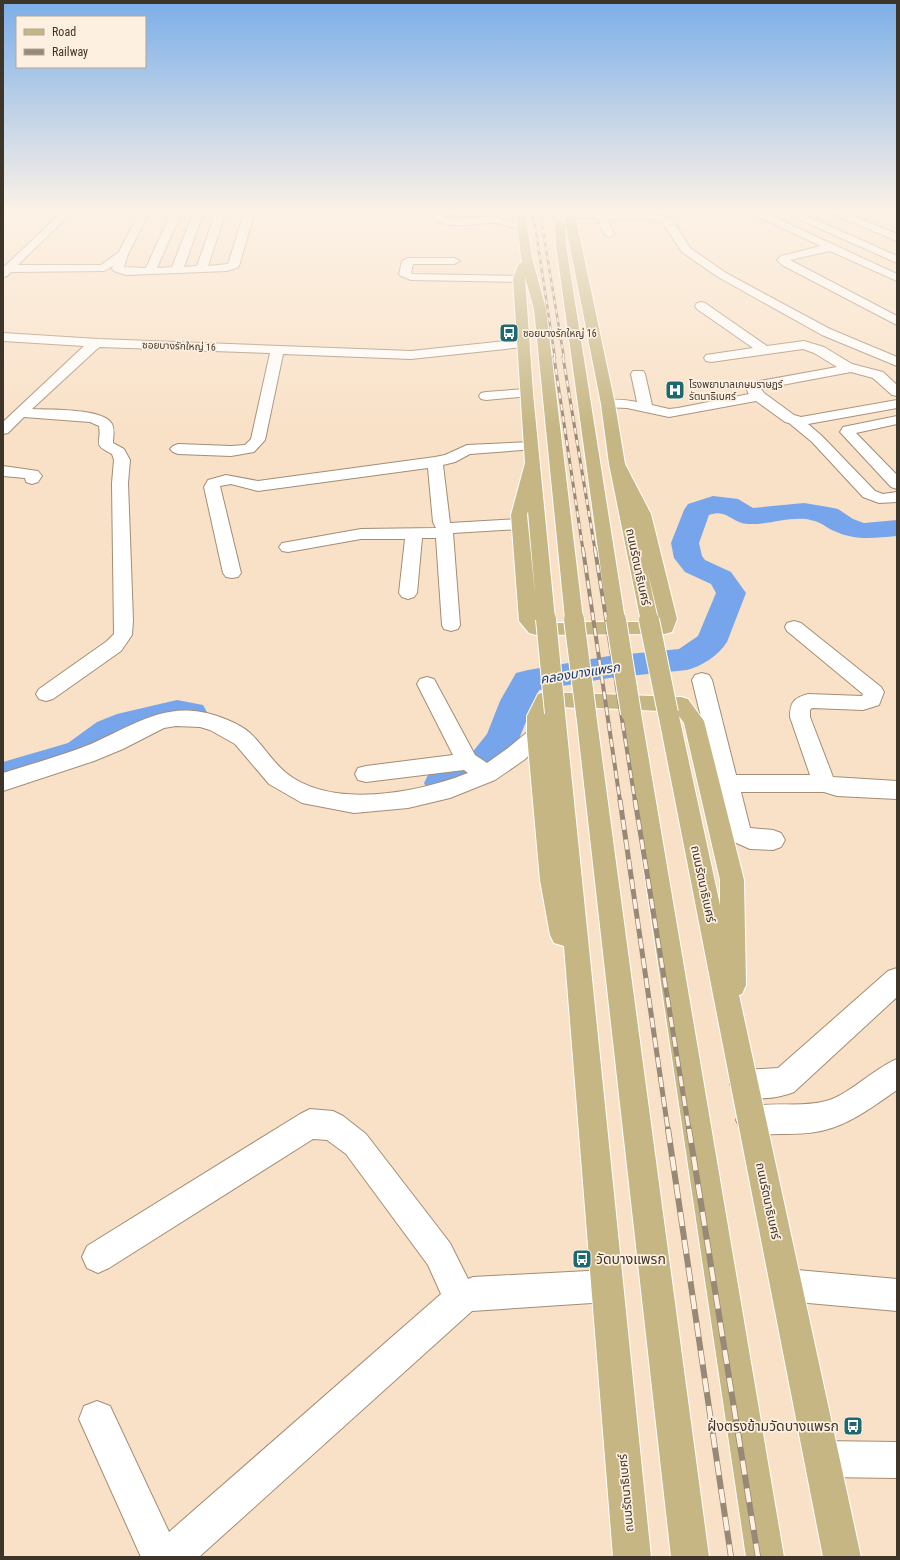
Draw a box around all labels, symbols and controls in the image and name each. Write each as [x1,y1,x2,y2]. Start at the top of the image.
legend [16,16,146,68]
text: Road [52,25,76,39]
text: Railway [52,45,88,59]
bus stop icon: ซอยบางรักใหญ่ 16 [498,322,520,344]
place label: ซอยบางรักใหญ่ 16 [523,327,597,339]
street label: ซอยบางรักใหญ่ 16 [142,338,216,353]
hospital icon: โรงพยาบาลเกษมราษฏร์ รัตนาธิเบศร์ [664,379,686,401]
place label: โรงพยาบาลเกษมราษฏร์ รัตนาธิเบศร์ [689,379,783,402]
street label: ถนนรัตนาธิเบศร์ [623,527,653,607]
water label: คลองบางแพรก [539,659,622,687]
street label: ถนนรัตนาธิเบศร์ [688,844,718,924]
street label: ถนนรัตนาธิเบศร์ [753,1161,783,1241]
bus stop icon: วัดบางแพรก [571,1248,593,1270]
place label: วัดบางแพรก [596,1251,666,1267]
bus stop icon: ฝั่งตรงข้ามวัดบางแพรก [842,1415,864,1437]
place label: ฝั่งตรงข้ามวัดบางแพรก [707,1417,839,1434]
street label: ถนนรัตนาธิเบศร์ [616,1453,636,1533]

